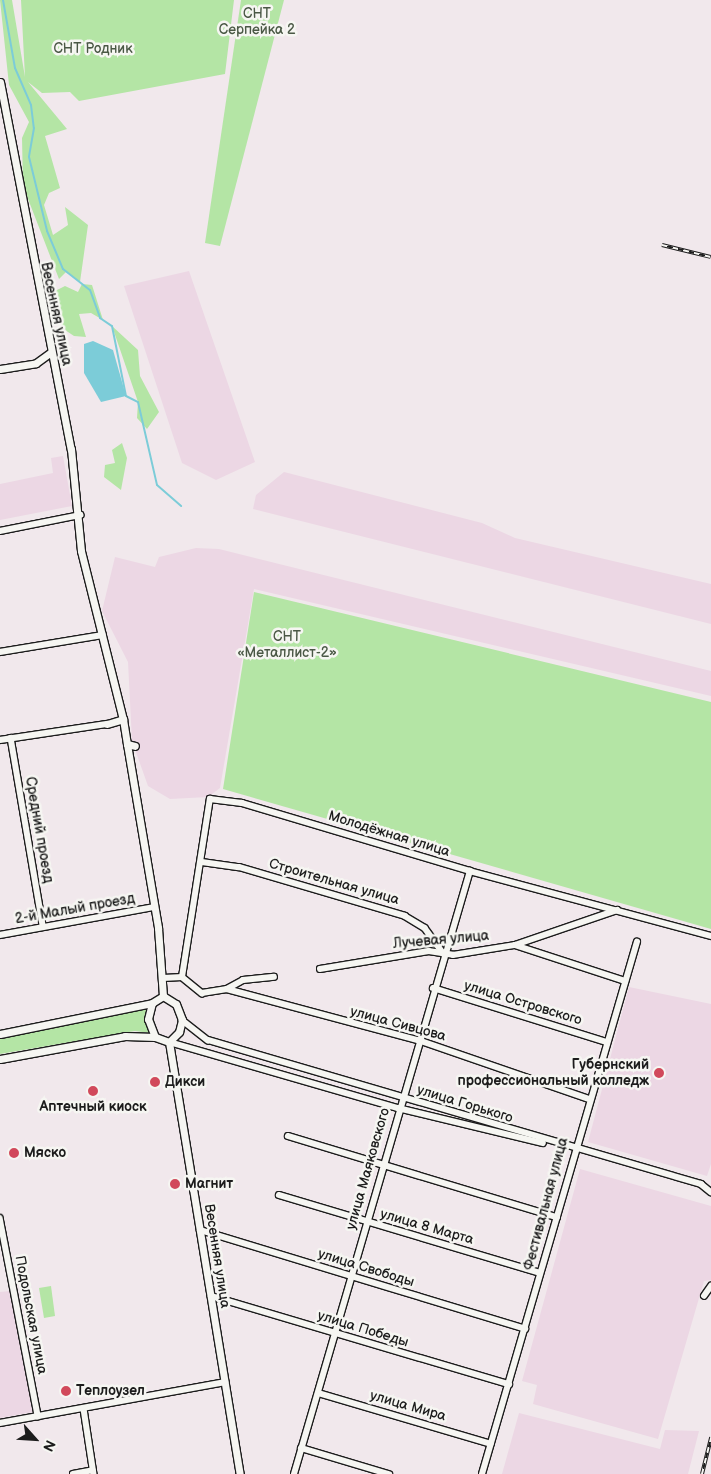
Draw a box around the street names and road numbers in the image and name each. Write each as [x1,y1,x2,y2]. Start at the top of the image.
street label: Весенняя улица [37,261,75,367]
street label: Средний проезд [21,776,57,884]
street label: Молодёжная улица [326,808,452,860]
street label: Строительная улица [267,855,401,909]
street label: 2-й Малый проезд [14,890,136,928]
street label: Лучевая улица [392,927,490,953]
street label: улица Островского [462,977,584,1029]
street label: улица Сивцова [348,1003,448,1045]
street label: улица Горького [415,1081,515,1127]
street label: улица Маяковского [343,1106,393,1232]
street label: Фестивальная улица [520,1136,572,1272]
street label: Весенняя улица [200,1203,234,1309]
street label: улица 8 Марта [378,1206,476,1248]
street label: улица Свободы [316,1245,416,1291]
street label: Подольская улица [11,1254,51,1376]
street label: улица Победы [315,1307,411,1351]
street label: улица Мира [368,1387,448,1425]

